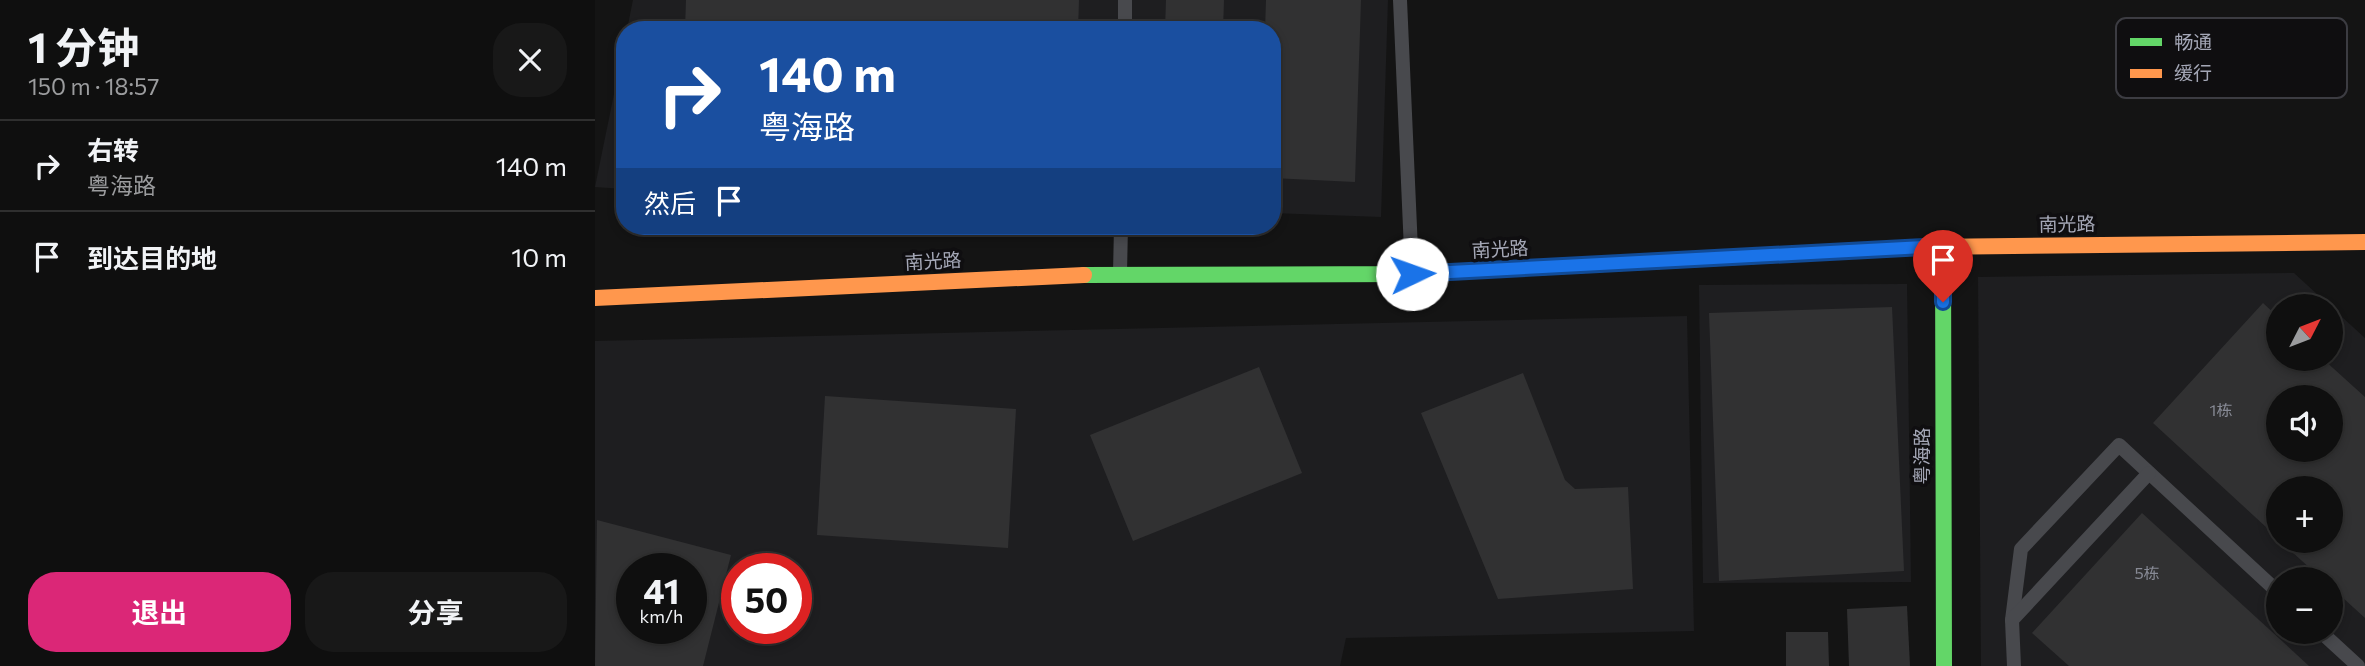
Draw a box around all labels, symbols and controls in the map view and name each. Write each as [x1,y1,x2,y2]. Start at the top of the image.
legend [2116,18,2347,98]
text: 1 分钟 [28,20,139,72]
button: close [493,23,567,97]
text: 畅通 [2174,30,2212,53]
text: 140 m [759,42,896,102]
icon: right [644,49,735,140]
text: 缓行 [2174,61,2212,84]
text: 150 m · 18:57 [28,72,159,100]
text: 粤海路 [759,106,855,146]
text: 右转 [87,134,139,165]
icon: right [28,147,66,185]
text: 140 m [496,150,567,181]
text: 粤海路 [87,171,156,199]
icon: arrive [710,182,748,220]
text: 然后 [644,187,696,218]
street label: 南光路 [2038,212,2096,235]
pin [1913,230,1973,302]
street label: 南光路 [1471,236,1529,261]
position arrow [1375,237,1449,311]
icon: arrive [28,238,66,276]
text: 10 m [511,241,567,272]
icon: arrive [1924,241,1962,279]
text: 到达目的地 [87,242,217,273]
street label: 南光路 [904,248,962,273]
north arrow [2266,294,2343,371]
map controls [2266,294,2343,644]
button: sound [2266,385,2343,462]
house number: 1栋 [2210,400,2232,419]
street label: 粤海路 [1910,427,1933,485]
button: + [2266,476,2343,553]
speed limit sign: 50 [721,553,812,644]
house number: 5栋 [2134,563,2160,582]
button: − [2266,567,2343,644]
text: 41 [643,568,680,611]
button: 退出 [28,572,291,652]
button: 分享 [305,572,567,652]
text: km/h [640,605,683,627]

